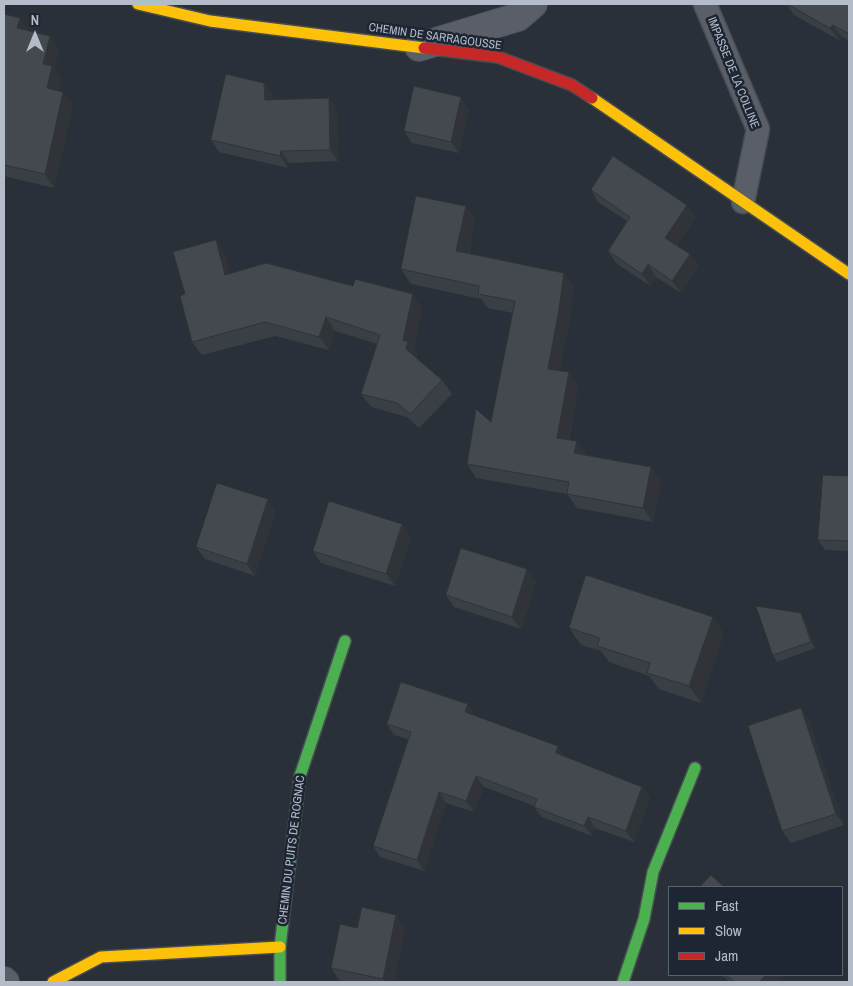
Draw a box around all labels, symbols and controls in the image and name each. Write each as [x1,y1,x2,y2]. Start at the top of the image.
north arrow [10,10,60,60]
text: N [31,11,39,29]
street label: IMPASSE DE LA COLLINE [704,15,762,131]
street label: CHEMIN DE SARRAGOUSSE [368,21,502,53]
street label: CHEMIN DU PUITS DE ROGNAC [276,775,308,925]
legend [668,886,843,976]
text: Fast [715,895,738,916]
text: Slow [715,920,742,941]
text: Jam [715,945,738,966]

